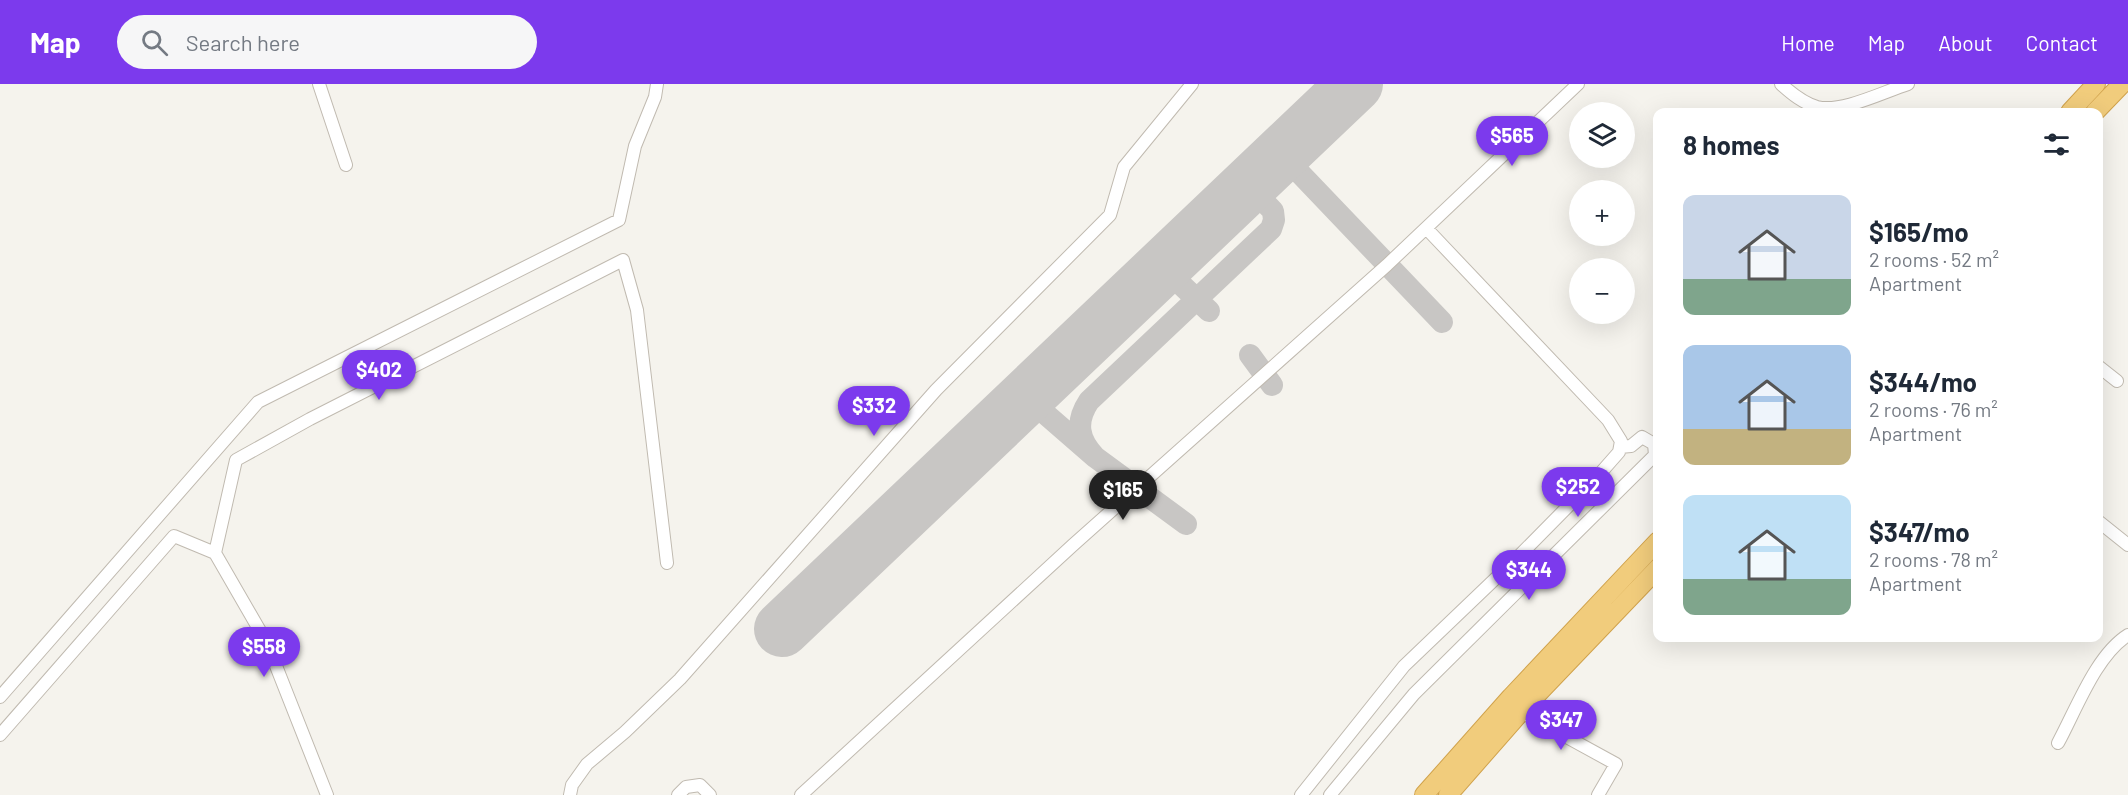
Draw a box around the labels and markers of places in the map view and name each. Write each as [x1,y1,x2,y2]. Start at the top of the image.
pin: $565 [1476,116,1548,167]
pin: $402 [343,350,415,401]
pin: $332 [838,386,910,437]
pin: $252 [1542,467,1614,518]
pin: $165 [1087,470,1159,521]
pin: $344 [1493,550,1565,601]
pin: $558 [228,627,300,678]
pin: $347 [1525,700,1597,751]

